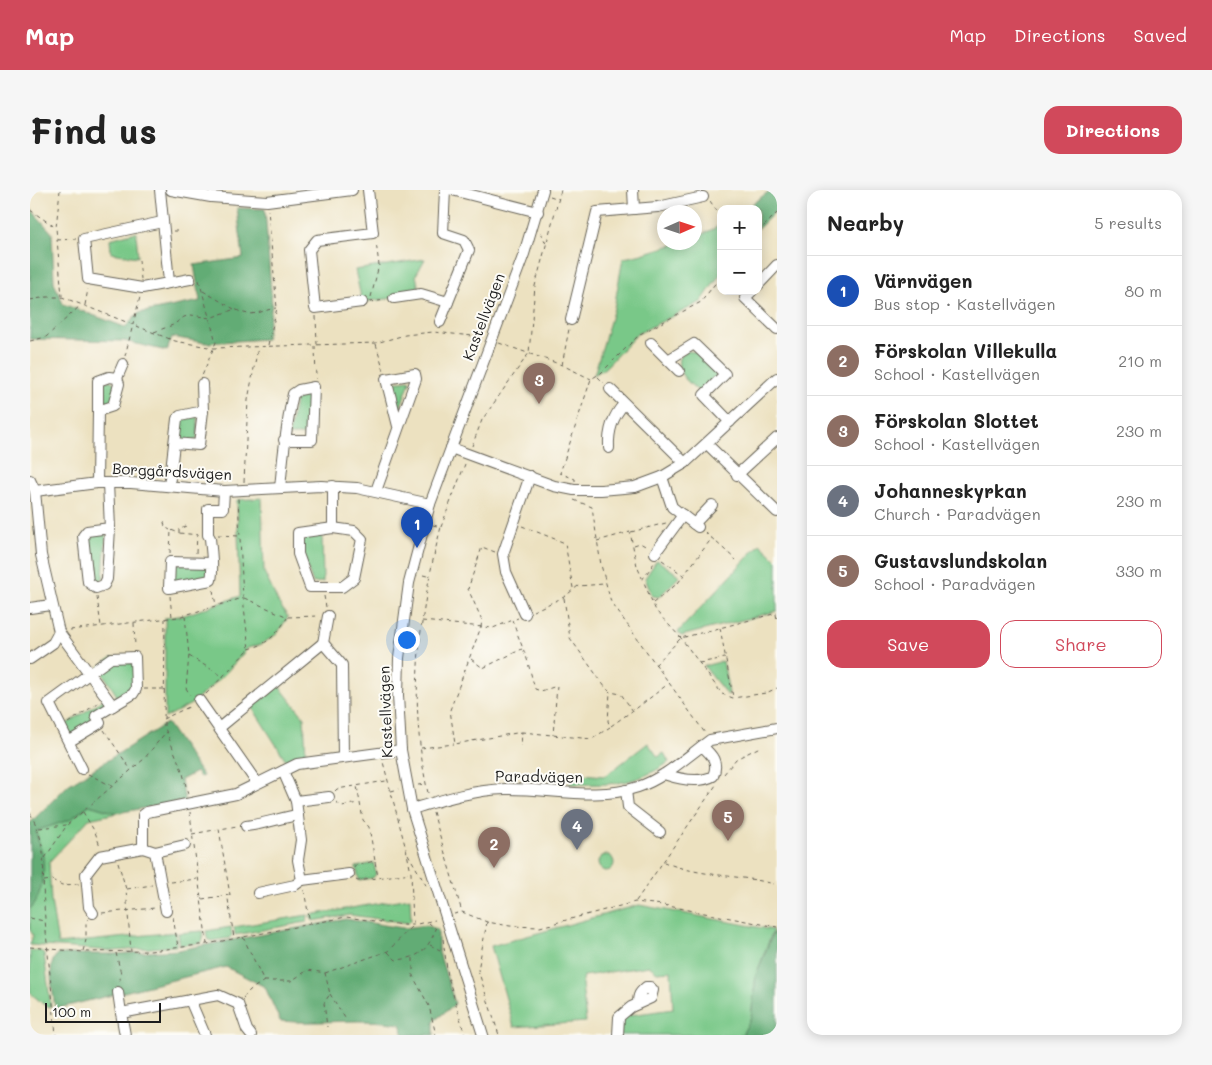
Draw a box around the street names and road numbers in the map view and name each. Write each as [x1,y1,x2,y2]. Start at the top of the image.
street label: Kastellvägen [457,270,509,363]
street label: Borggårdsvägen [112,458,232,484]
street label: Kastellvägen [373,666,397,758]
street label: Paradvägen [495,765,583,787]

